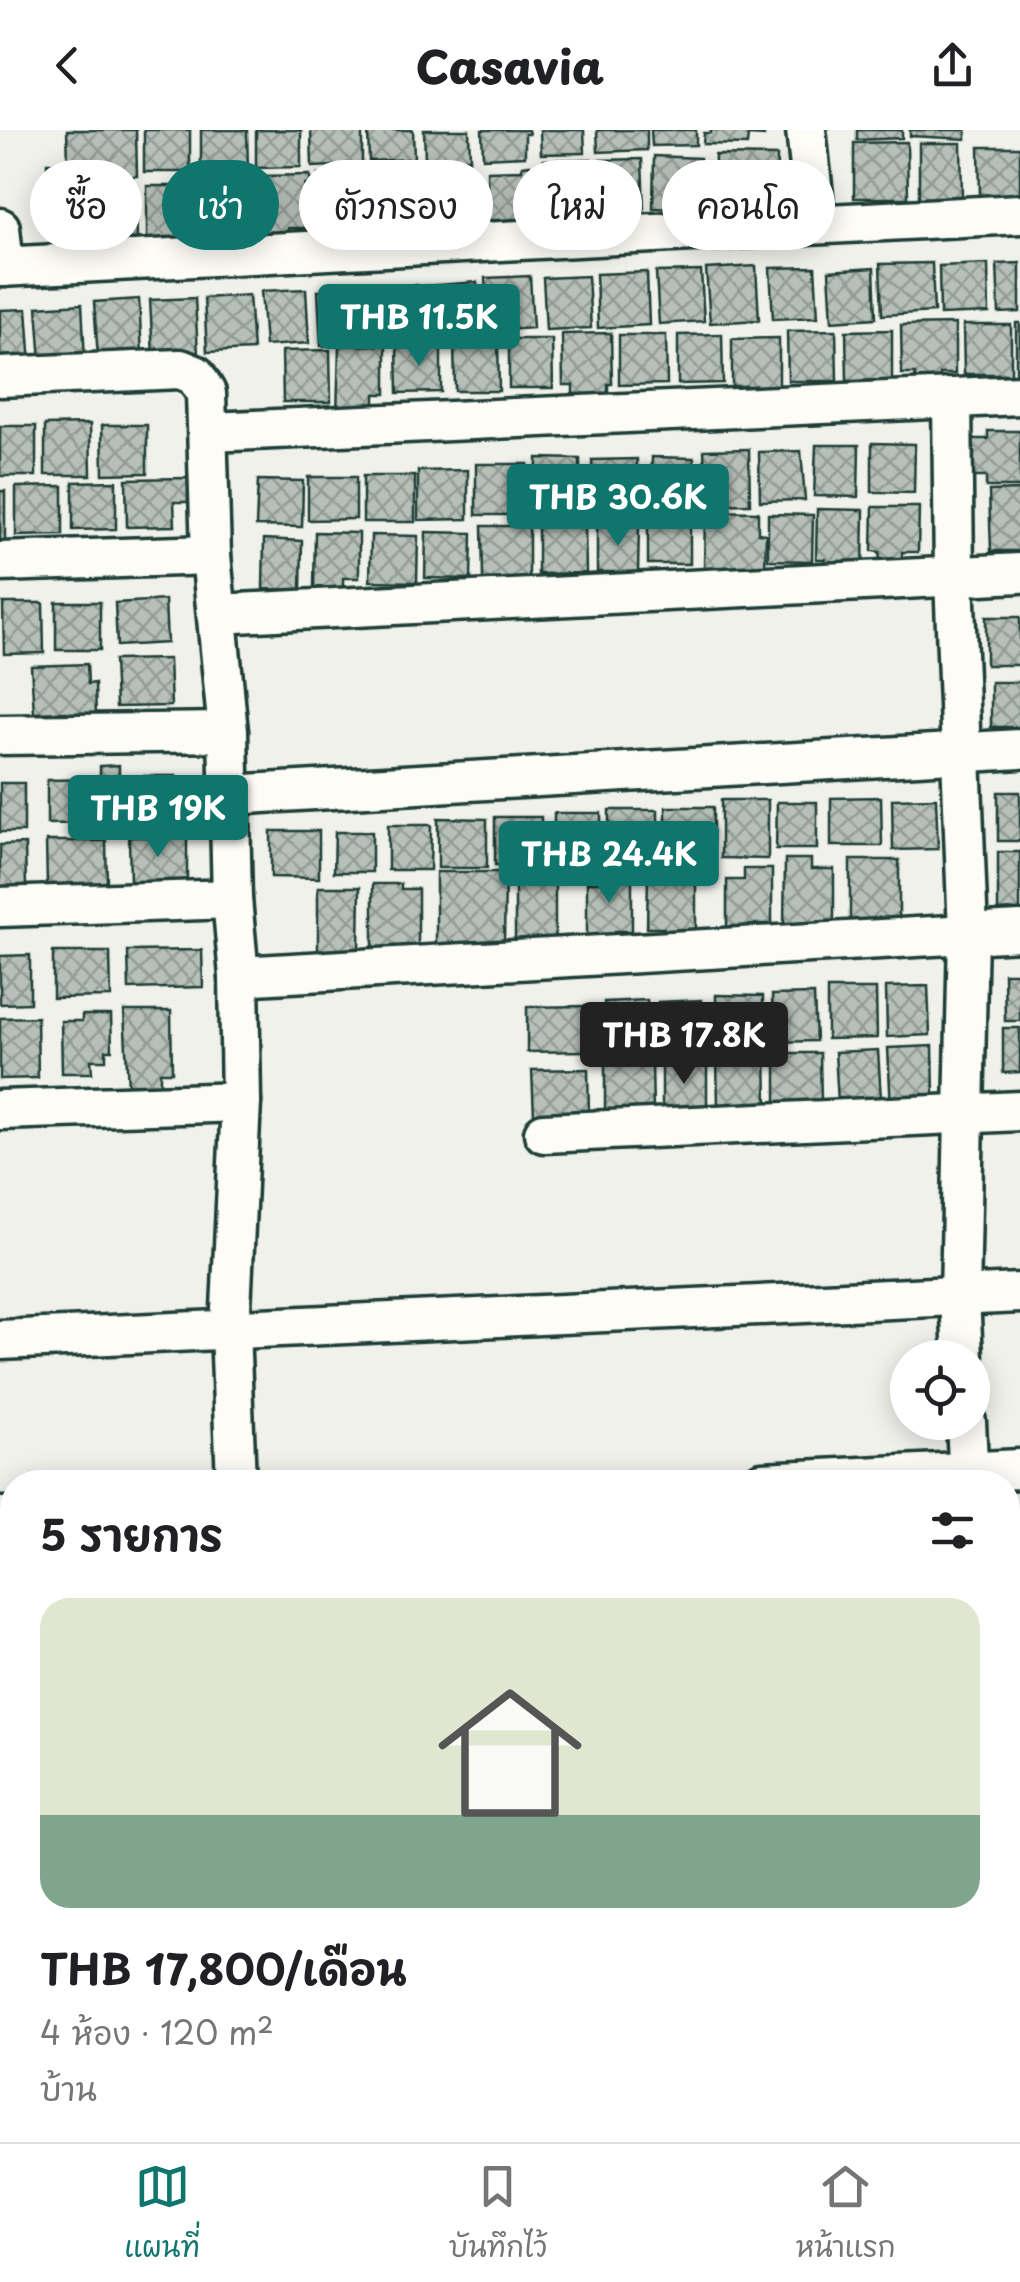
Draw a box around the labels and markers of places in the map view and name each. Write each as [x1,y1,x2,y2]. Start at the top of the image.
pin: THB 11.5K [305,284,533,369]
pin: THB 30.6K [504,464,732,549]
pin: THB 19K [66,775,250,860]
pin: THB 24.4K [495,821,723,906]
pin: THB 17.8K [570,1002,798,1087]

